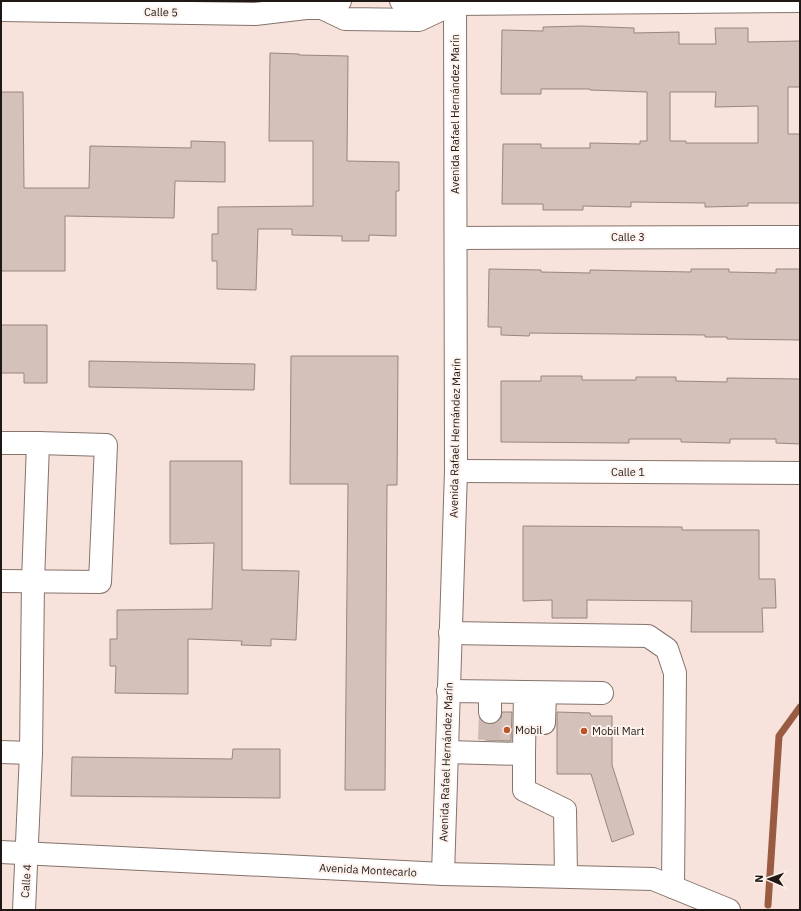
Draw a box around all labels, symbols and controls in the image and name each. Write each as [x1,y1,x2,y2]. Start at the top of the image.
street label: Calle 5 [144,5,178,19]
street label: Avenida Rafael Hernández Marín [448,34,462,194]
street label: Calle 3 [611,230,645,244]
street label: Avenida Rafael Hernández Marín [447,358,463,518]
street label: Calle 1 [611,465,645,479]
street label: Avenida Rafael Hernández Marín [436,682,456,842]
place label: Mobil [515,723,542,737]
place label: Mobil Mart [592,724,645,738]
marker: Mobil [502,725,512,735]
marker: Mobil Mart [579,726,589,736]
north arrow [749,859,789,899]
street label: Avenida Montecarlo [319,860,417,880]
street label: Calle 4 [18,863,34,898]
text: N [752,874,766,883]

